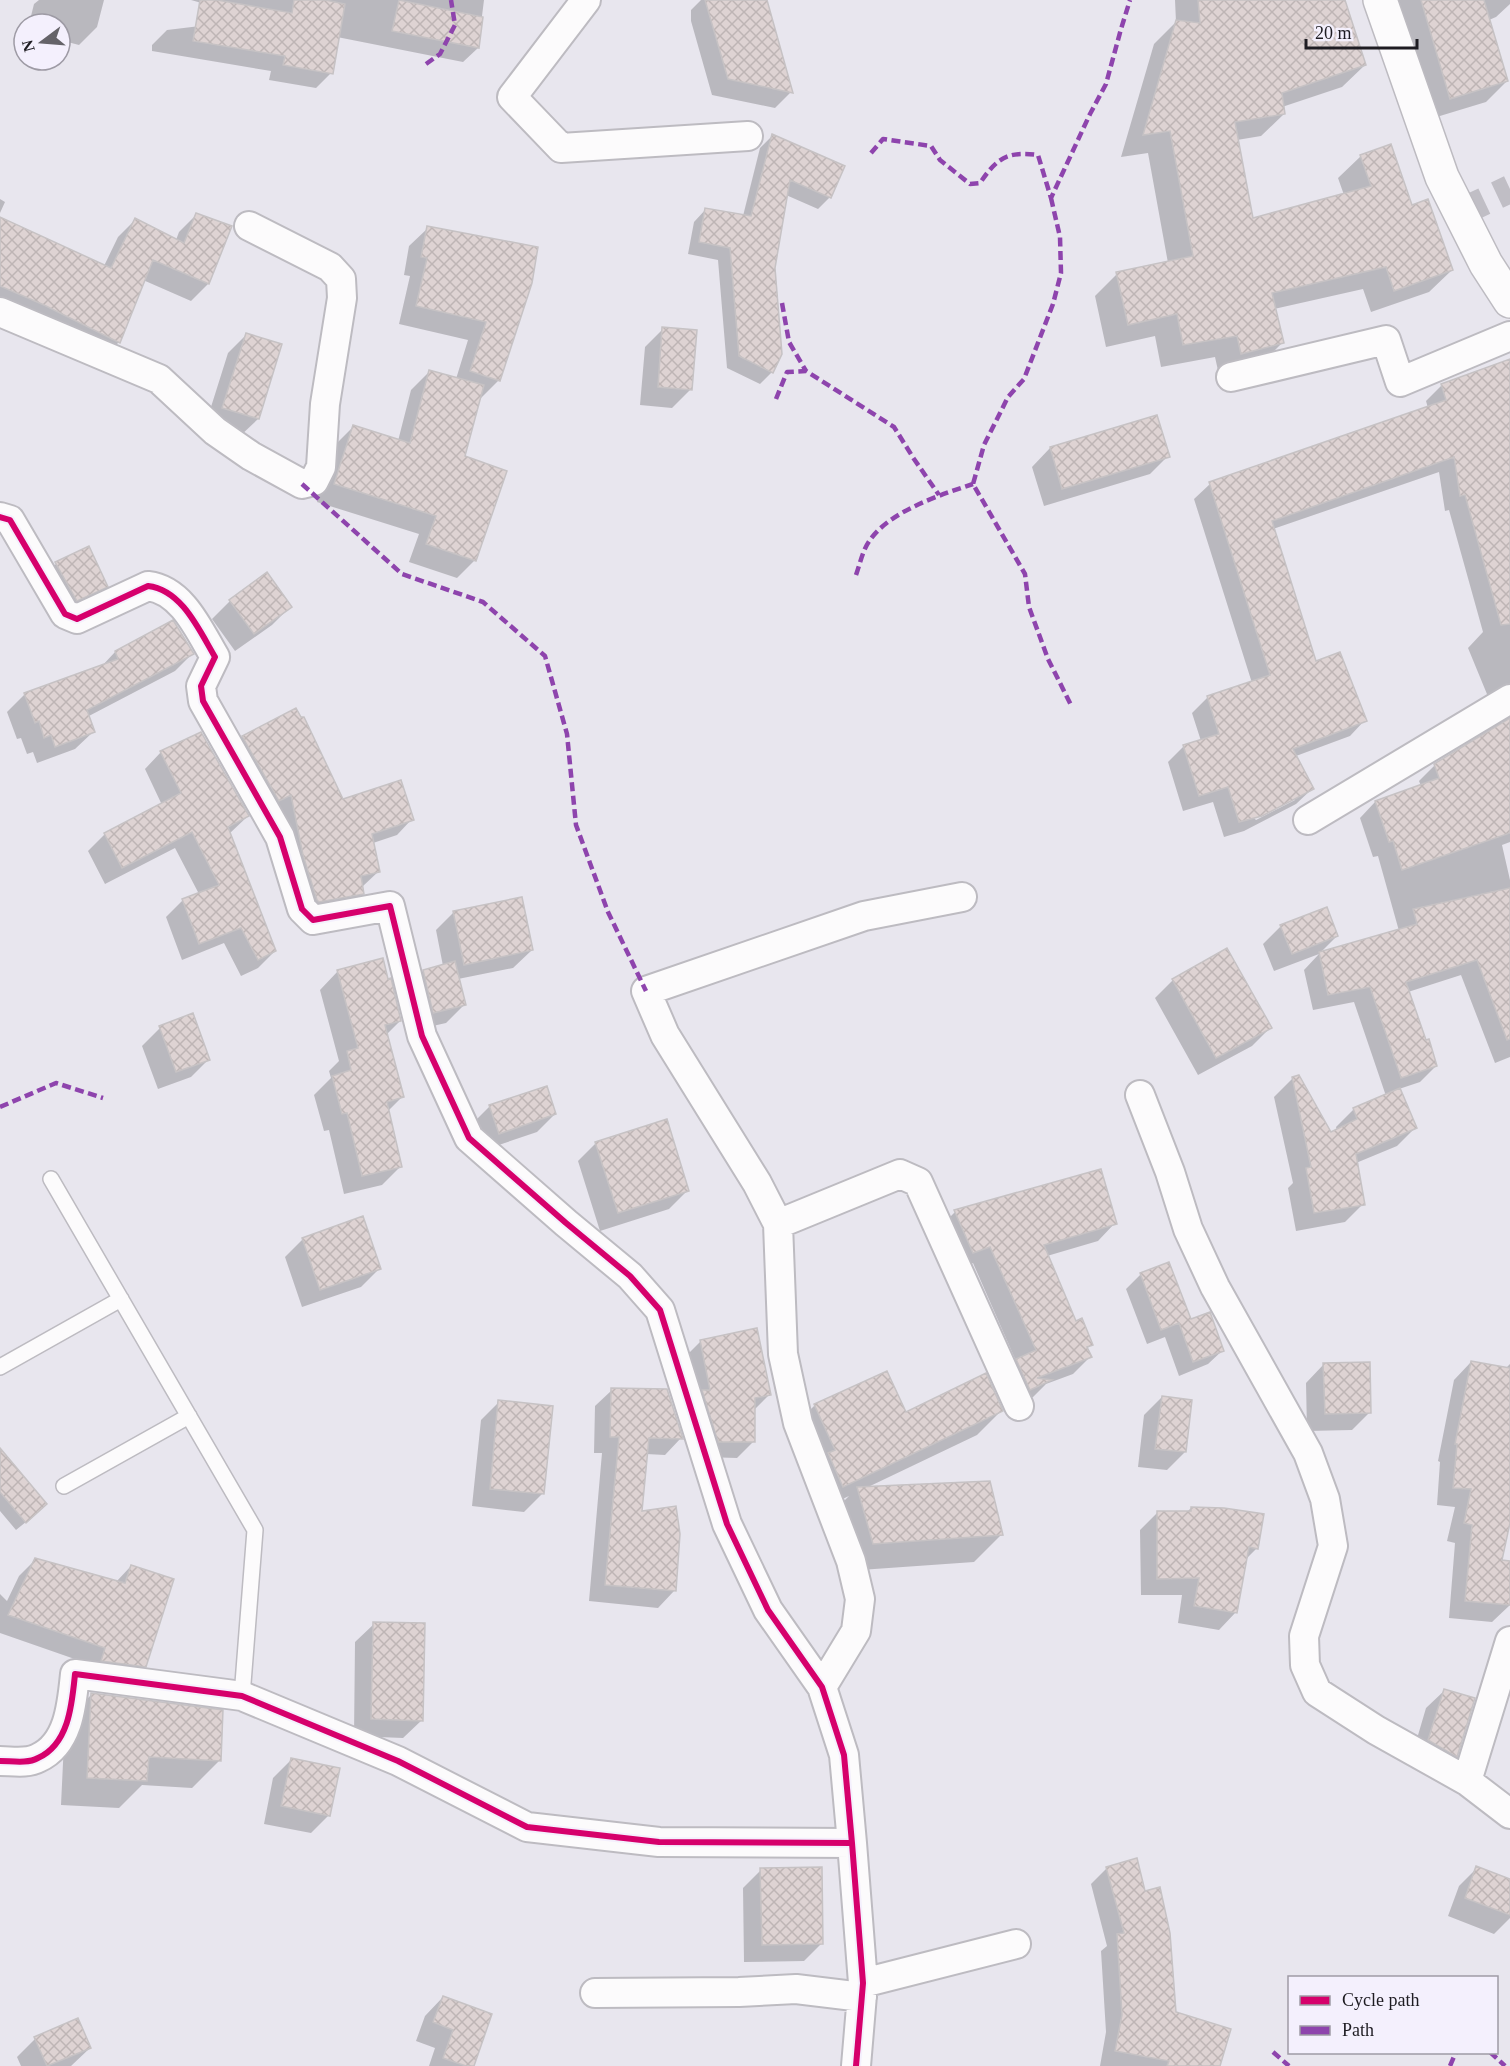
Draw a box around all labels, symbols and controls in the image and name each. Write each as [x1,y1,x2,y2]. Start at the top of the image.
north arrow [12,12,72,72]
scale bar [1306,12,1417,50]
text: 20 m [1315,23,1352,43]
text: N [18,38,38,54]
legend [1288,1976,1498,2054]
text: Cycle path [1342,1990,1419,2010]
text: Path [1342,2020,1374,2040]

